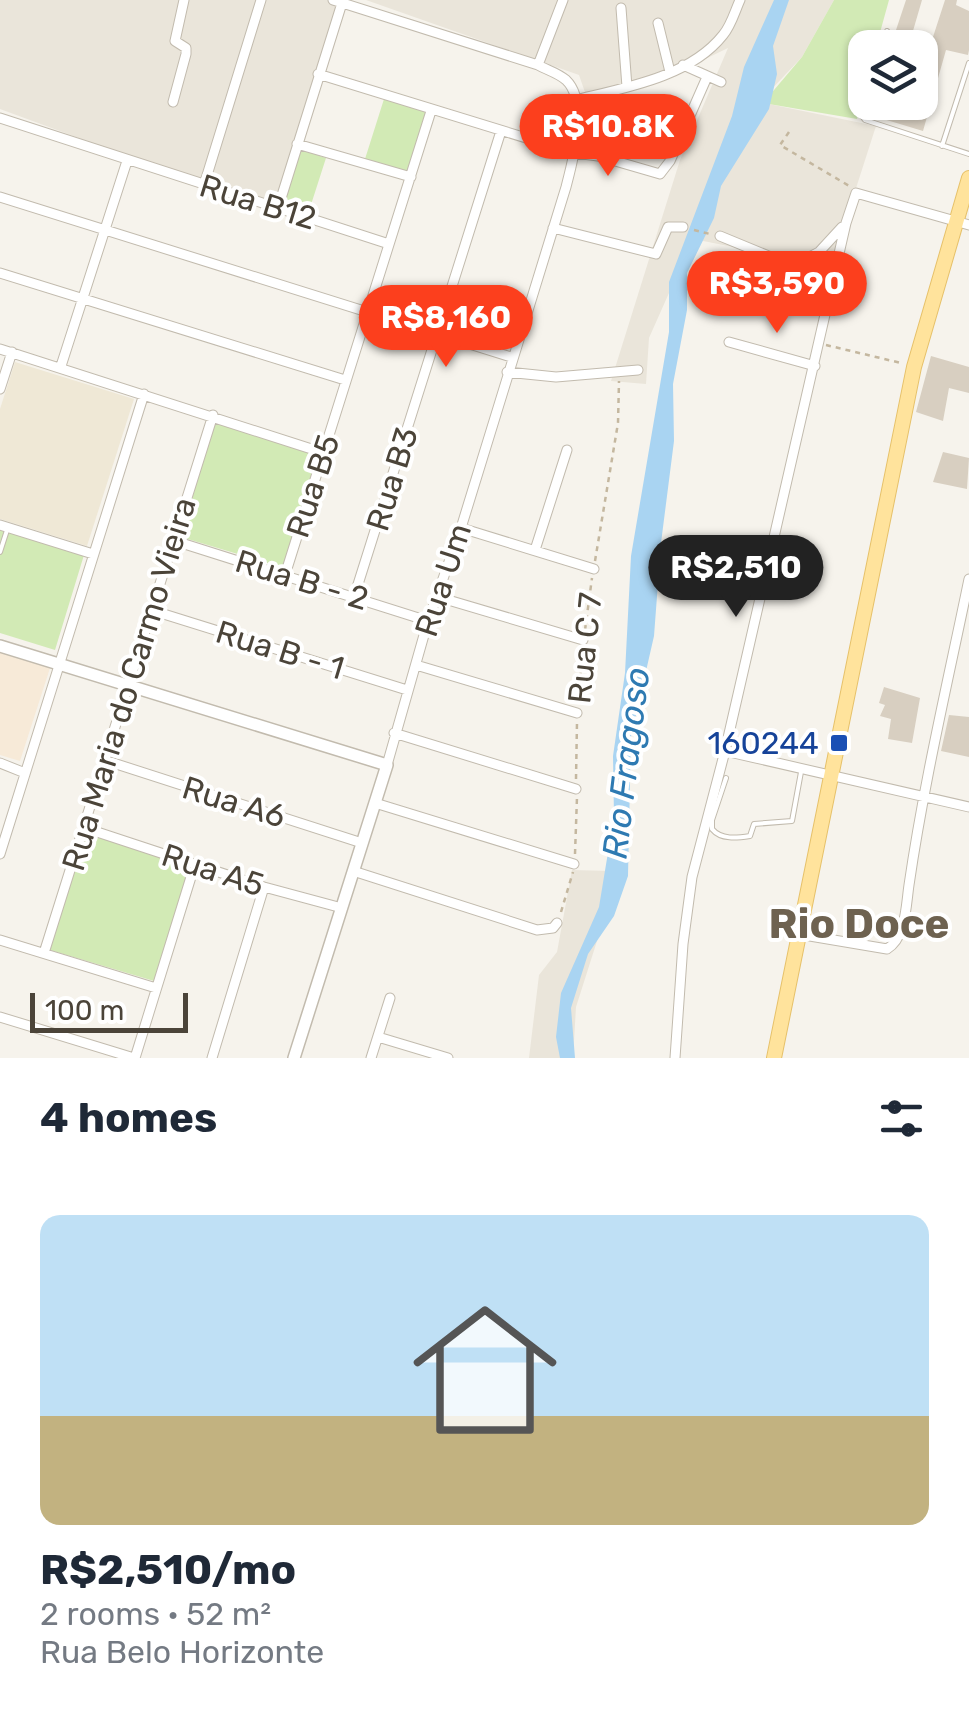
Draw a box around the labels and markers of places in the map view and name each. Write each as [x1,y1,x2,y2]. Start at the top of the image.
pin: R$10.8K [516,94,700,179]
pin: R$3,590 [685,251,869,336]
pin: R$8,160 [354,285,538,370]
pin: R$2,510 [644,535,828,620]
place label: 160244 [707,724,819,762]
marker: 160244 [828,732,850,754]

